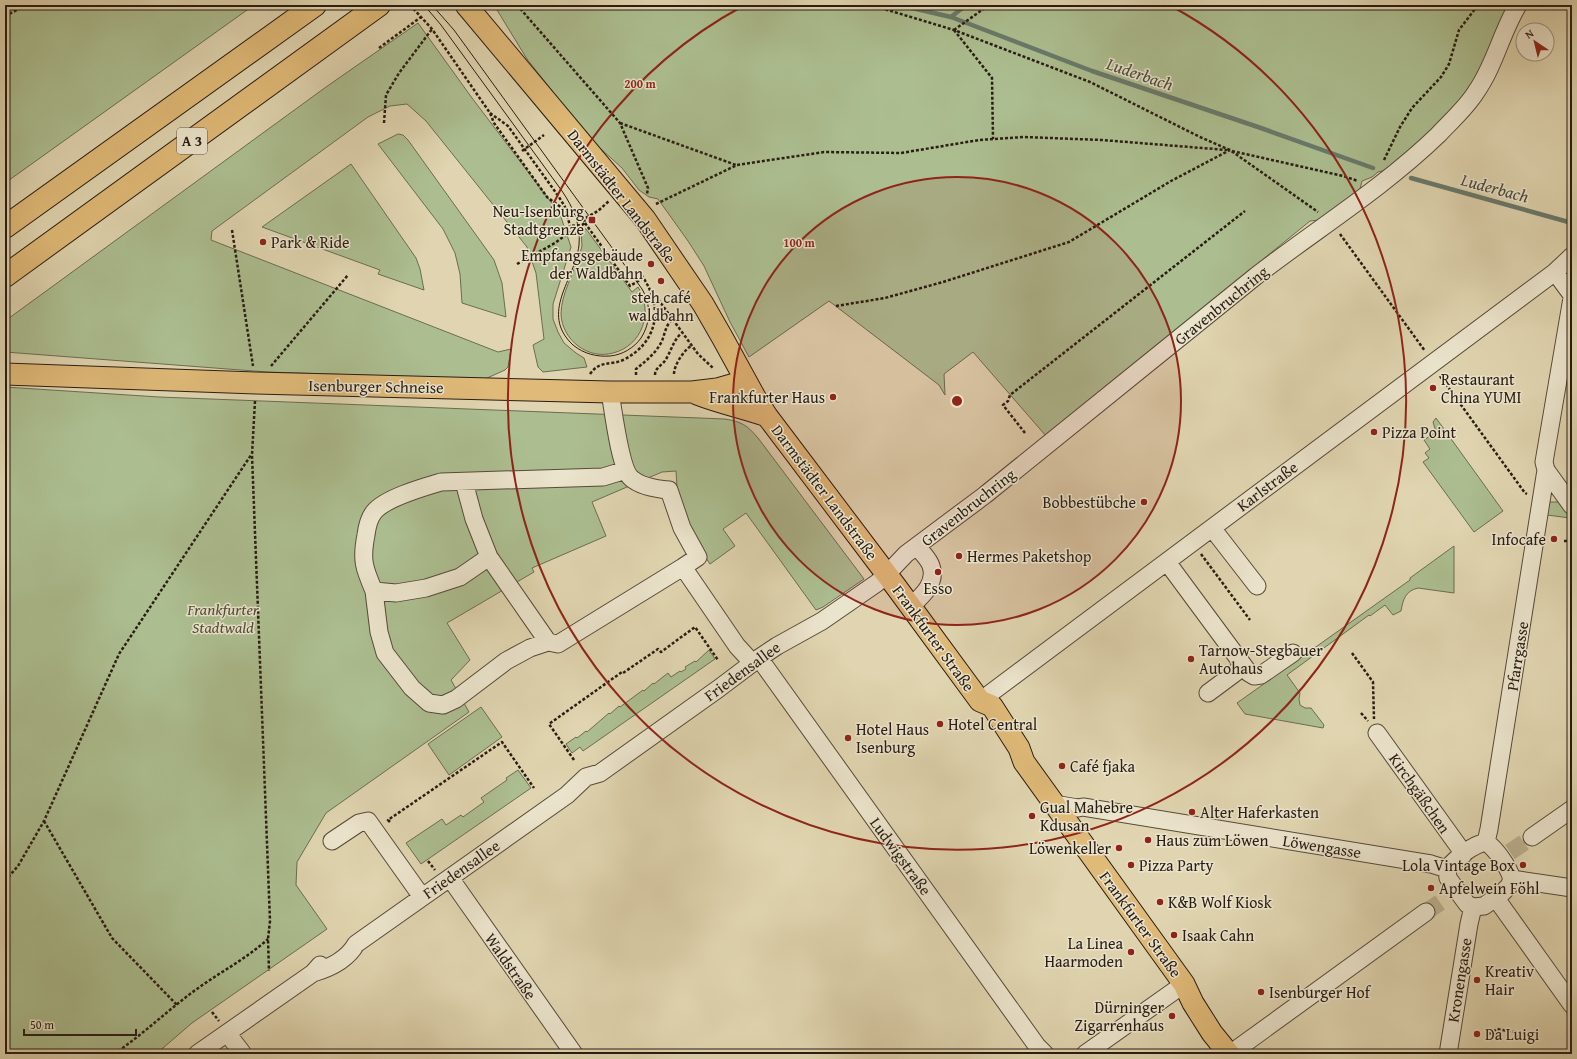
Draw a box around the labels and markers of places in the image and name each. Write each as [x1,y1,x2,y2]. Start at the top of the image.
place label: Neu-Isenburg Stadtgrenze [493,199,584,241]
marker: Neu-Isenburg Stadtgrenze [587,215,597,225]
place label: Park & Ride [271,230,350,254]
marker: Park & Ride [258,237,268,247]
place label: Empfangsgebäude der Waldbahn [521,243,643,285]
marker: Empfangsgebäude der Waldbahn [646,259,656,269]
marker: steh café waldbahn [656,276,666,286]
place label: steh café waldbahn [628,285,694,327]
place label: Restaurant China YUMI [1441,367,1522,409]
marker: Restaurant China YUMI [1428,383,1438,393]
place label: Frankfurter Haus [709,385,825,409]
marker: Frankfurter Haus [828,392,838,402]
centre of rings [950,394,964,408]
place label: Pizza Point [1382,420,1456,444]
marker: Pizza Point [1369,427,1379,437]
place label: Bobbestübche [1042,490,1136,514]
marker: Bobbestübche [1139,497,1149,507]
place label: Infocafe [1492,527,1546,551]
marker: Infocafe [1549,534,1559,544]
place label: Hermes Paketshop [967,544,1092,568]
marker: Hermes Paketshop [954,551,964,561]
marker: Esso [933,567,943,577]
place label: Esso [924,576,952,600]
place label: Tarnow-Stegbauer Autohaus [1199,638,1323,680]
marker: Tarnow-Stegbauer Autohaus [1186,654,1196,664]
place label: Hotel Central [948,712,1038,736]
place label: Hotel Haus Isenburg [856,717,929,759]
marker: Hotel Central [935,719,945,729]
marker: Hotel Haus Isenburg [843,733,853,743]
place label: Café fjaka [1070,754,1136,778]
marker: Café fjaka [1057,761,1067,771]
place label: Gual Mahebre Kdusan [1040,795,1133,837]
place label: Alter Haferkasten [1200,800,1319,824]
marker: Alter Haferkasten [1187,807,1197,817]
marker: Gual Mahebre Kdusan [1027,811,1037,821]
place label: Haus zum Löwen [1156,828,1268,852]
marker: Haus zum Löwen [1143,835,1153,845]
place label: Löwenkeller [1029,836,1111,860]
marker: Löwenkeller [1114,843,1124,853]
place label: Pizza Party [1139,853,1214,877]
place label: Lola Vintage Box [1402,853,1516,877]
marker: Pizza Party [1126,860,1136,870]
marker: Lola Vintage Box [1518,860,1528,870]
place label: Apfelwein Föhl [1439,876,1540,900]
marker: Apfelwein Föhl [1426,883,1436,893]
place label: K&B Wolf Kiosk [1168,890,1273,914]
marker: K&B Wolf Kiosk [1155,897,1165,907]
place label: Isaak Cahn [1182,923,1254,947]
marker: Isaak Cahn [1169,930,1179,940]
place label: La Linea Haarmoden [1044,931,1123,973]
marker: La Linea Haarmoden [1126,947,1136,957]
place label: Kreativ Hair [1485,959,1534,1001]
marker: Kreativ Hair [1472,975,1482,985]
place label: Isenburger Hof [1269,980,1372,1004]
marker: Isenburger Hof [1256,987,1266,997]
place label: Dürninger Zigarrenhaus [1075,995,1164,1037]
marker: Dürninger Zigarrenhaus [1167,1011,1177,1021]
place label: Da Luigi [1485,1022,1540,1046]
marker: Da Luigi [1472,1029,1482,1039]

